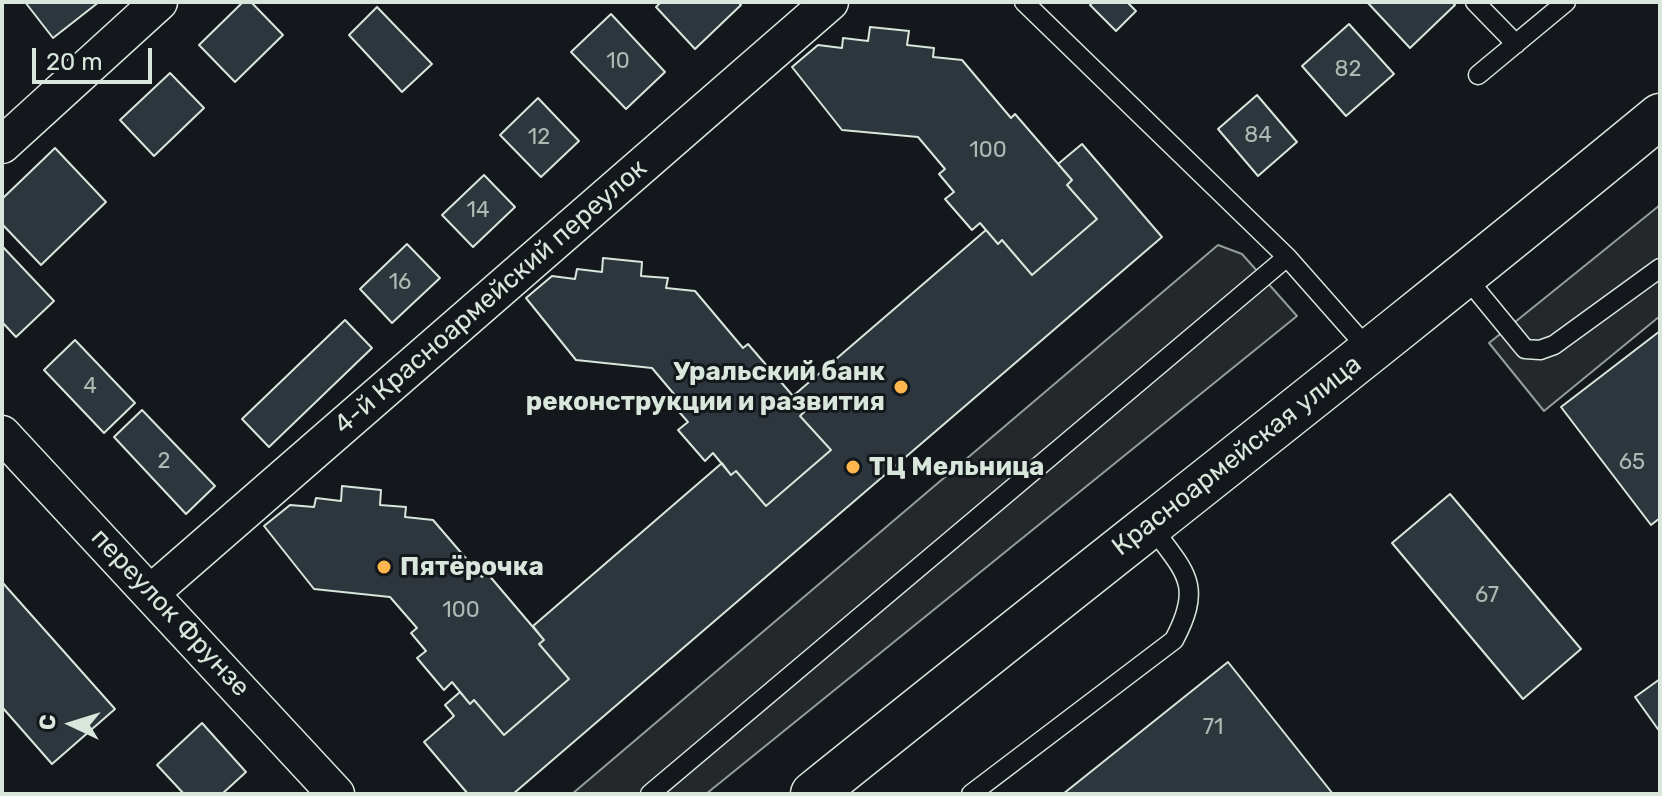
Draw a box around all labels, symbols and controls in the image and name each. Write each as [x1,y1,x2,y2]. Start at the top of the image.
scale bar [36,32,156,82]
text: 20 m [46,48,103,76]
house number: 10 [606,49,630,75]
house number: 82 [1335,57,1361,83]
house number: 84 [1244,123,1272,149]
house number: 12 [528,125,550,151]
house number: 100 [969,138,1007,164]
street label: 4-й Красноармейский переулок [328,153,654,441]
house number: 14 [466,198,490,224]
house number: 16 [389,270,411,296]
street label: Красноармейская улица [1106,349,1368,563]
place label: Уральский банк реконструкции и развития [526,356,885,418]
house number: 4 [83,374,97,400]
marker: Уральский банк реконструкции и развития [892,378,910,396]
house number: 2 [158,449,170,475]
house number: 65 [1619,450,1645,476]
place label: ТЦ Мельница [869,451,1044,483]
marker: ТЦ Мельница [844,458,862,476]
street label: переулок Фрунзе [84,522,256,704]
place label: Пятёрочка [400,551,544,583]
marker: Пятёрочка [375,558,393,576]
house number: 67 [1475,583,1499,609]
house number: 100 [442,598,480,624]
north arrow [32,684,112,764]
text: С [34,714,62,731]
house number: 71 [1203,715,1223,741]

